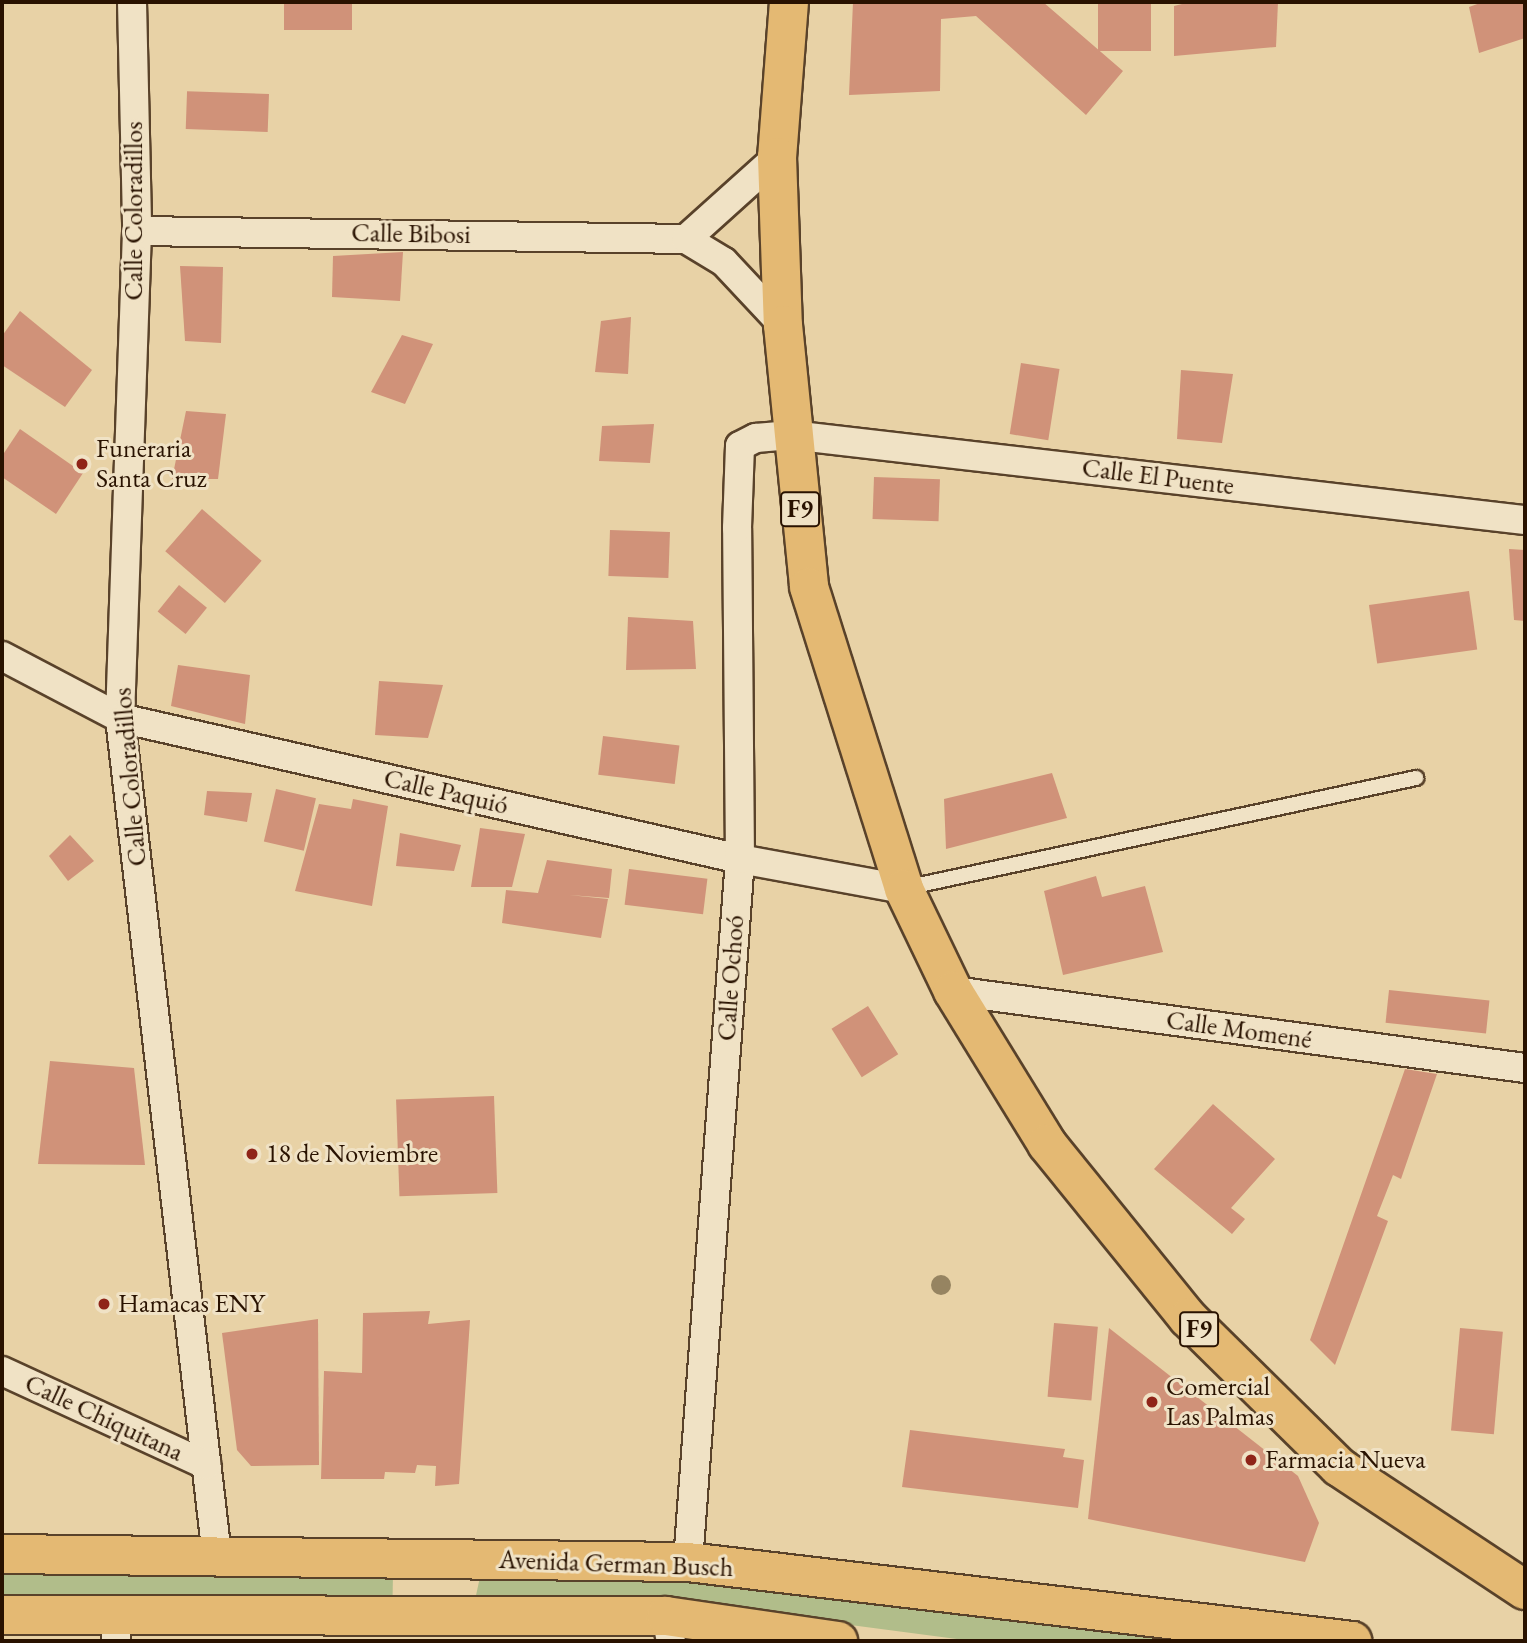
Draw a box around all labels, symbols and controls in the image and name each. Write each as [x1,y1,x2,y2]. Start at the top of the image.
street label: Calle Coloradillos [118,121,150,301]
street label: Calle Bibosi [351,217,471,251]
place label: Funeraria Santa Cruz [96,433,207,494]
street label: Calle El Puente [1080,452,1236,502]
marker: Funeraria Santa Cruz [74,456,90,472]
road number: F9 [779,488,821,530]
street label: Calle Coloradillos [107,686,153,868]
street label: Calle Paquió [381,763,511,821]
street label: Calle Ochoó [711,914,751,1042]
street label: Calle Momené [1164,1004,1314,1056]
place label: 18 de Noviembre [266,1138,438,1170]
marker: 18 de Noviembre [244,1146,260,1162]
place label: Hamacas ENY [118,1288,264,1320]
marker: Hamacas ENY [96,1296,112,1312]
road number: F9 [1178,1308,1220,1350]
street label: Calle Chiquitana [20,1368,188,1468]
place label: Comercial Las Palmas [1166,1371,1274,1432]
marker: Comercial Las Palmas [1144,1394,1160,1410]
place label: Farmacia Nueva [1265,1444,1426,1476]
marker: Farmacia Nueva [1243,1452,1259,1468]
street label: Avenida German Busch [498,1544,734,1584]

